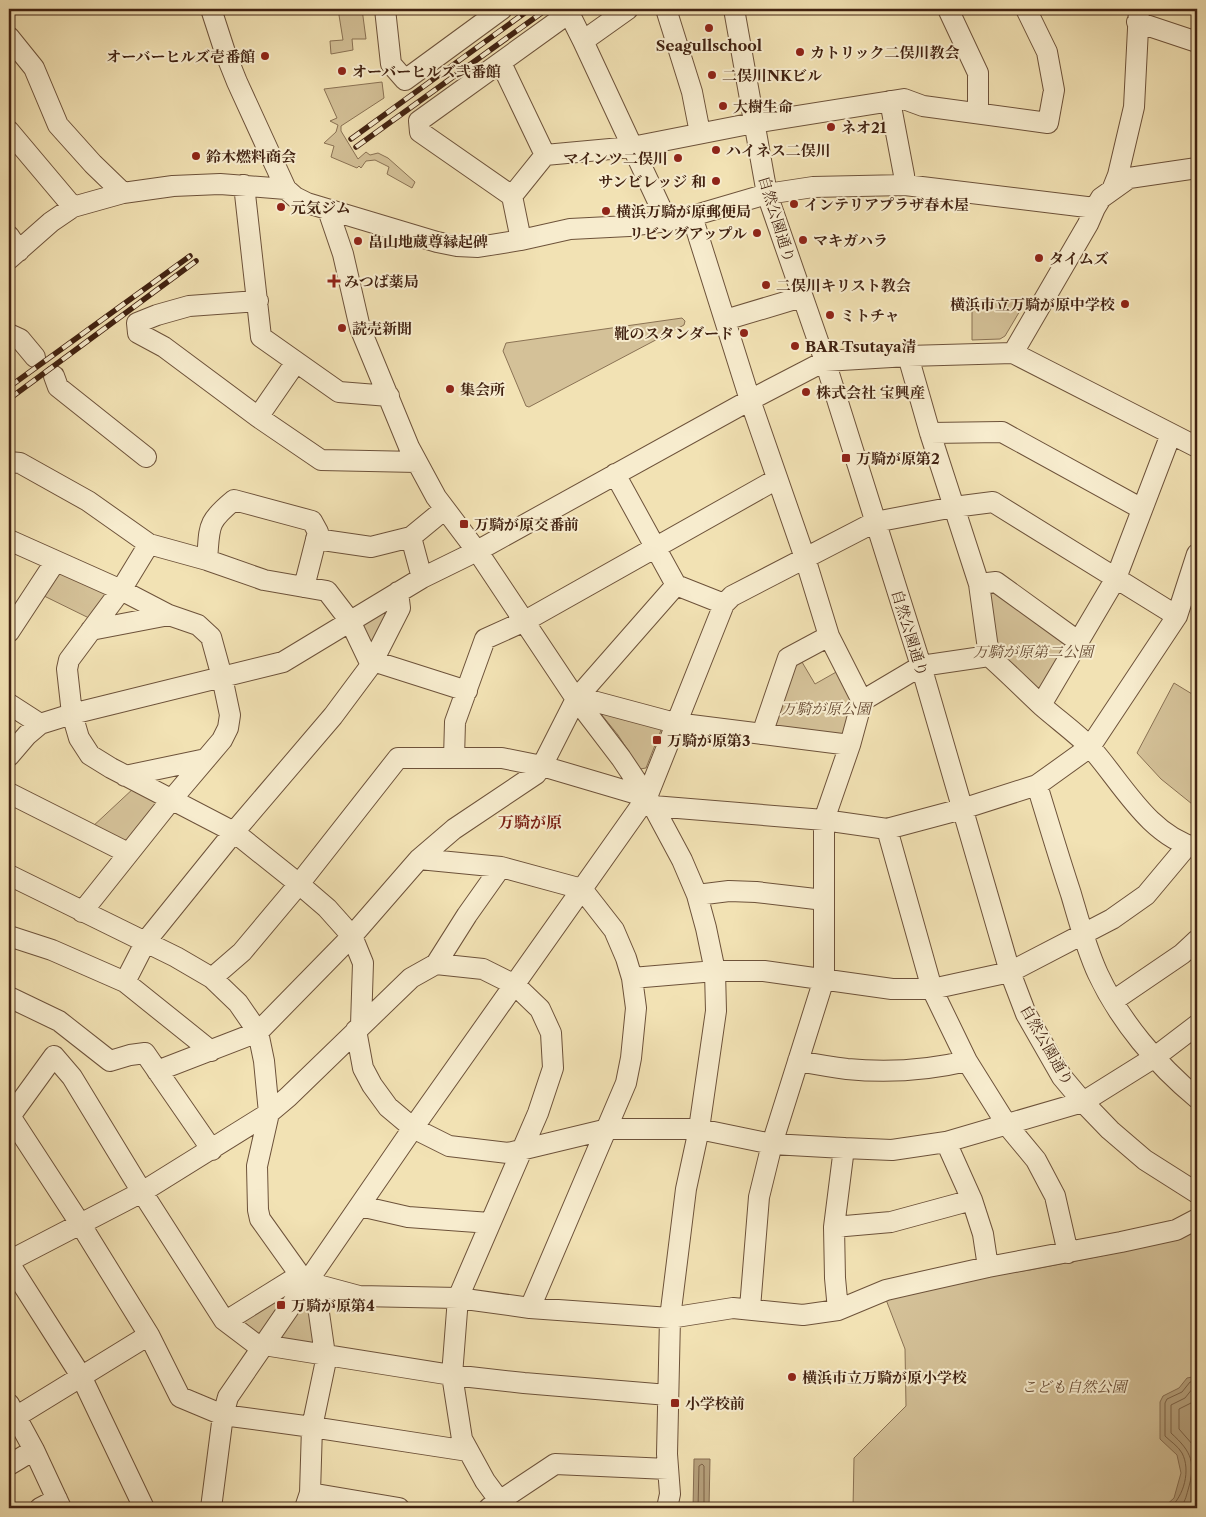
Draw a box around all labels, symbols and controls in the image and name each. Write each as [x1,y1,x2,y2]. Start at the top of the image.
marker: Seagullschool [703,22,715,34]
place label: Seagullschool [656,36,762,55]
place label: カトリック二俣川教会 [810,43,959,62]
marker: カトリック二俣川教会 [794,46,806,58]
place label: オーバーヒルズ壱番館 [106,47,255,66]
marker: オーバーヒルズ壱番館 [259,50,271,62]
place label: オーバーヒルズ弐番館 [352,62,501,81]
marker: オーバーヒルズ弐番館 [336,65,348,77]
place label: 二俣川NKビル [722,66,822,85]
marker: 二俣川NKビル [706,69,718,81]
place label: 大樹生命 [733,97,793,116]
marker: 大樹生命 [717,100,729,112]
place label: ネオ21 [841,118,887,137]
marker: ネオ21 [825,121,837,133]
place label: ハイネス二俣川 [726,141,831,160]
marker: ハイネス二俣川 [710,144,722,156]
place label: 鈴木燃料商会 [206,147,296,166]
place label: マインツ二俣川 [563,149,668,168]
marker: 鈴木燃料商会 [190,150,202,162]
marker: マインツ二俣川 [672,152,684,164]
place label: サンビレッジ 和 [598,172,706,191]
street label: 自然公園通り [755,173,799,265]
marker: サンビレッジ 和 [710,175,722,187]
place label: インテリアプラザ春木屋 [804,195,969,214]
place label: 元気ジム [291,198,350,217]
marker: インテリアプラザ春木屋 [788,198,800,210]
marker: 元気ジム [275,201,287,213]
place label: 横浜万騎が原郵便局 [616,202,751,221]
marker: 横浜万騎が原郵便局 [600,205,612,217]
place label: リビングアップル [629,224,747,243]
marker: リビングアップル [751,227,763,239]
place label: マキガハラ [813,231,888,250]
place label: 畠山地蔵尊縁起碑 [368,232,488,251]
marker: マキガハラ [797,234,809,246]
marker: 畠山地蔵尊縁起碑 [352,235,364,247]
place label: タイムズ [1049,249,1109,268]
marker: タイムズ [1033,252,1045,264]
place label: みつば薬局 [344,272,419,291]
marker: みつば薬局 [328,275,340,287]
place label: 二俣川キリスト教会 [776,276,911,295]
marker: 二俣川キリスト教会 [760,279,772,291]
place label: 横浜市立万騎が原中学校 [950,295,1115,314]
marker: 横浜市立万騎が原中学校 [1119,298,1131,310]
place label: ミトチャ [840,306,900,325]
marker: ミトチャ [824,309,836,321]
place label: 読売新聞 [352,319,412,338]
marker: 読売新聞 [336,322,348,334]
place label: 靴のスタンダード [615,324,734,343]
marker: 靴のスタンダード [738,327,750,339]
place label: BAR Tsutaya清 [805,337,917,356]
marker: BAR Tsutaya清 [789,340,801,352]
place label: 集会所 [460,380,505,399]
marker: 集会所 [444,383,456,395]
place label: 株式会社 宝興産 [816,383,925,402]
marker: 株式会社 宝興産 [800,386,812,398]
place label: 万騎が原第2 [856,449,940,468]
marker: 万騎が原第2 [840,452,852,464]
place label: 万騎が原交番前 [474,515,579,534]
marker: 万騎が原交番前 [458,518,470,530]
street label: 自然公園通り [888,587,932,679]
park label: 万騎が原第二公園 [973,642,1096,661]
park label: 万騎が原公園 [781,699,874,718]
place label: 万騎が原第3 [667,731,750,750]
marker: 万騎が原第3 [651,734,663,746]
district label: 万騎が原 [498,812,562,832]
street label: 自然公園通り [1016,1001,1078,1089]
place label: 万騎が原第4 [291,1296,375,1315]
marker: 万騎が原第4 [275,1299,287,1311]
place label: 横浜市立万騎が原小学校 [802,1368,967,1387]
marker: 横浜市立万騎が原小学校 [786,1371,798,1383]
park label: こども自然公園 [1021,1377,1129,1396]
place label: 小学校前 [685,1394,745,1413]
marker: 小学校前 [669,1397,681,1409]

